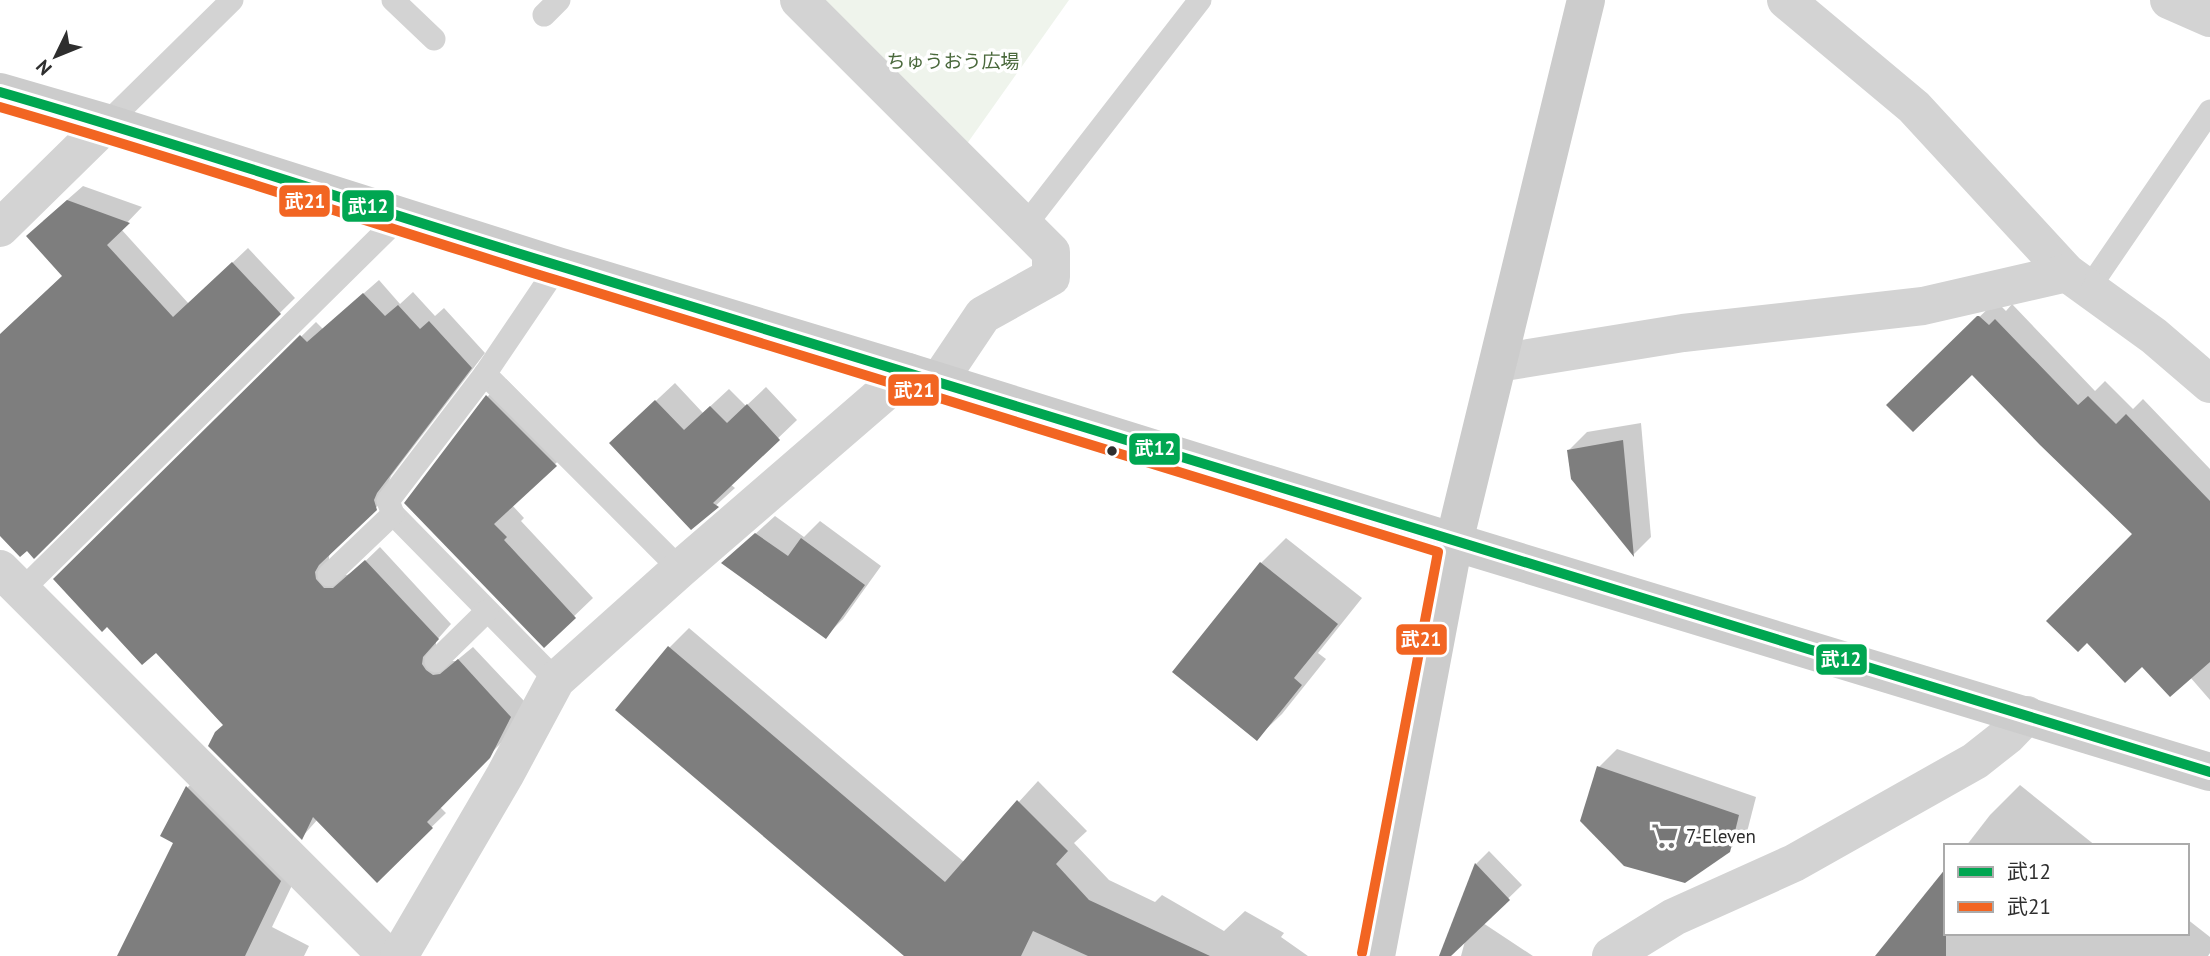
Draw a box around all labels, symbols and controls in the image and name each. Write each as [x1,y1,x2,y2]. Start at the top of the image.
north arrow [21,21,91,91]
park label: ちゅうおう広場 [886,49,1020,73]
text: N [31,55,57,80]
line badge: 武21 [278,184,331,218]
text: 武21 [285,189,325,213]
line badge: 武12 [341,189,395,223]
text: 武12 [348,194,388,218]
line badge: 武21 [887,373,940,407]
text: 武21 [894,378,934,402]
line badge: 武12 [1128,432,1181,466]
text: 武12 [1135,436,1175,460]
unlabelled marker [1105,444,1119,458]
line badge: 武21 [1395,623,1448,656]
text: 武21 [1401,627,1441,651]
line badge: 武12 [1815,643,1868,676]
text: 武12 [1821,647,1861,671]
supermarket icon: 7-Eleven [1650,821,1680,851]
place label: 7-Eleven [1686,824,1756,848]
legend [1944,844,2189,935]
text: 武12 [2007,858,2051,885]
text: 武21 [2007,893,2051,920]

